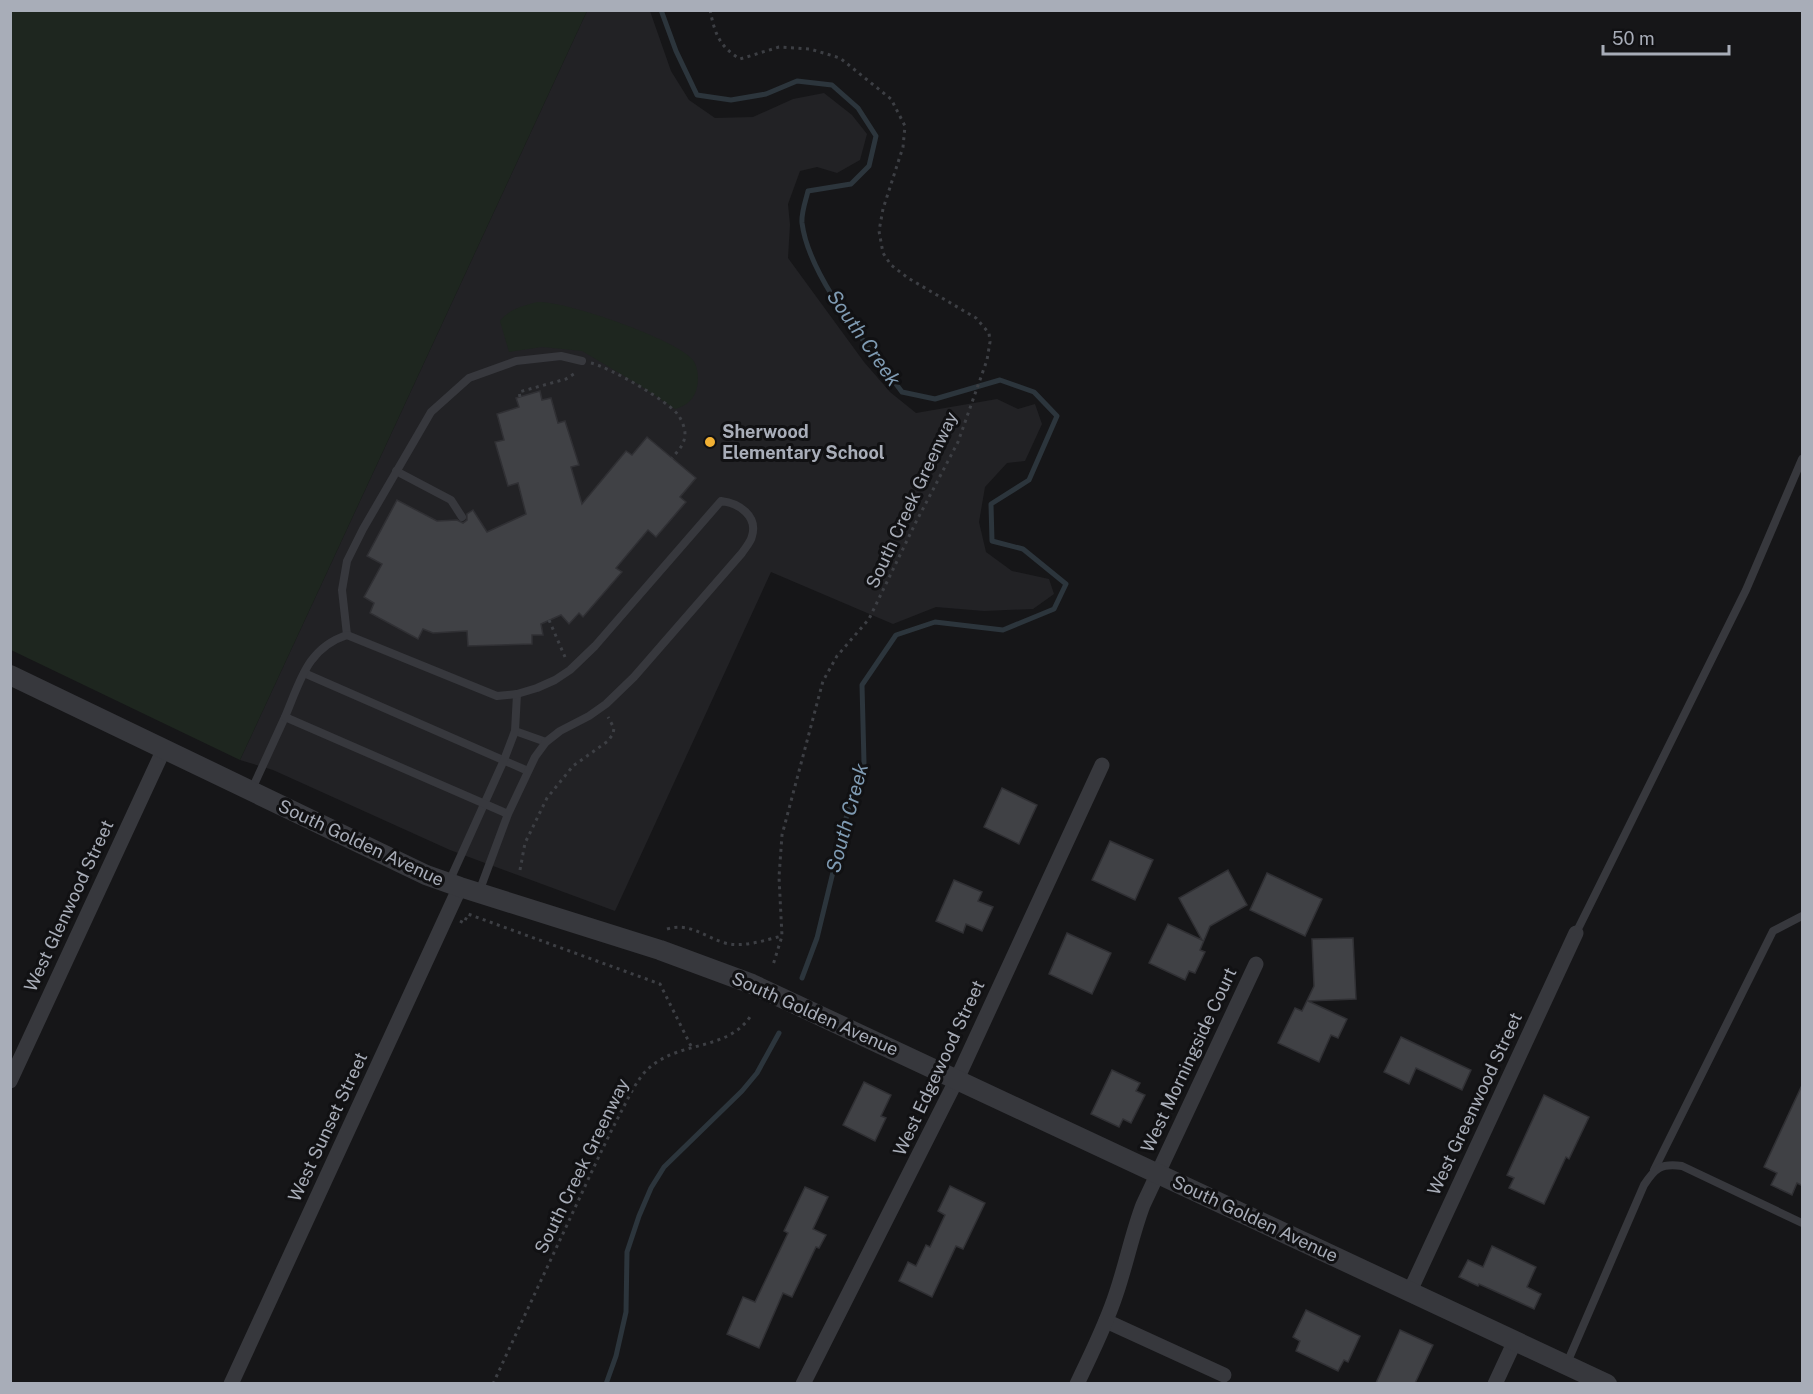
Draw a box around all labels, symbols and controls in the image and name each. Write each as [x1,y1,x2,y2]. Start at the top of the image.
scale bar [1603,18,1729,56]
text: 50 m [1612,28,1655,49]
water label: South Creek [822,285,906,391]
street label: South Creek Greenway [861,408,962,591]
place label: Sherwood Elementary School [722,421,885,463]
marker: Sherwood Elementary School [703,435,717,449]
water label: South Creek [821,761,873,875]
street label: South Golden Avenue [275,795,447,890]
street label: West Glenwood Street [19,817,118,995]
street label: West Morningside Court [1136,964,1241,1156]
street label: South Golden Avenue [729,967,902,1060]
street label: West Edgewood Street [889,977,989,1159]
street label: West Greenwood Street [1423,1009,1526,1199]
street label: West Sunset Street [284,1049,371,1205]
street label: South Creek Greenway [530,1074,633,1257]
street label: South Golden Avenue [1169,1171,1341,1266]

